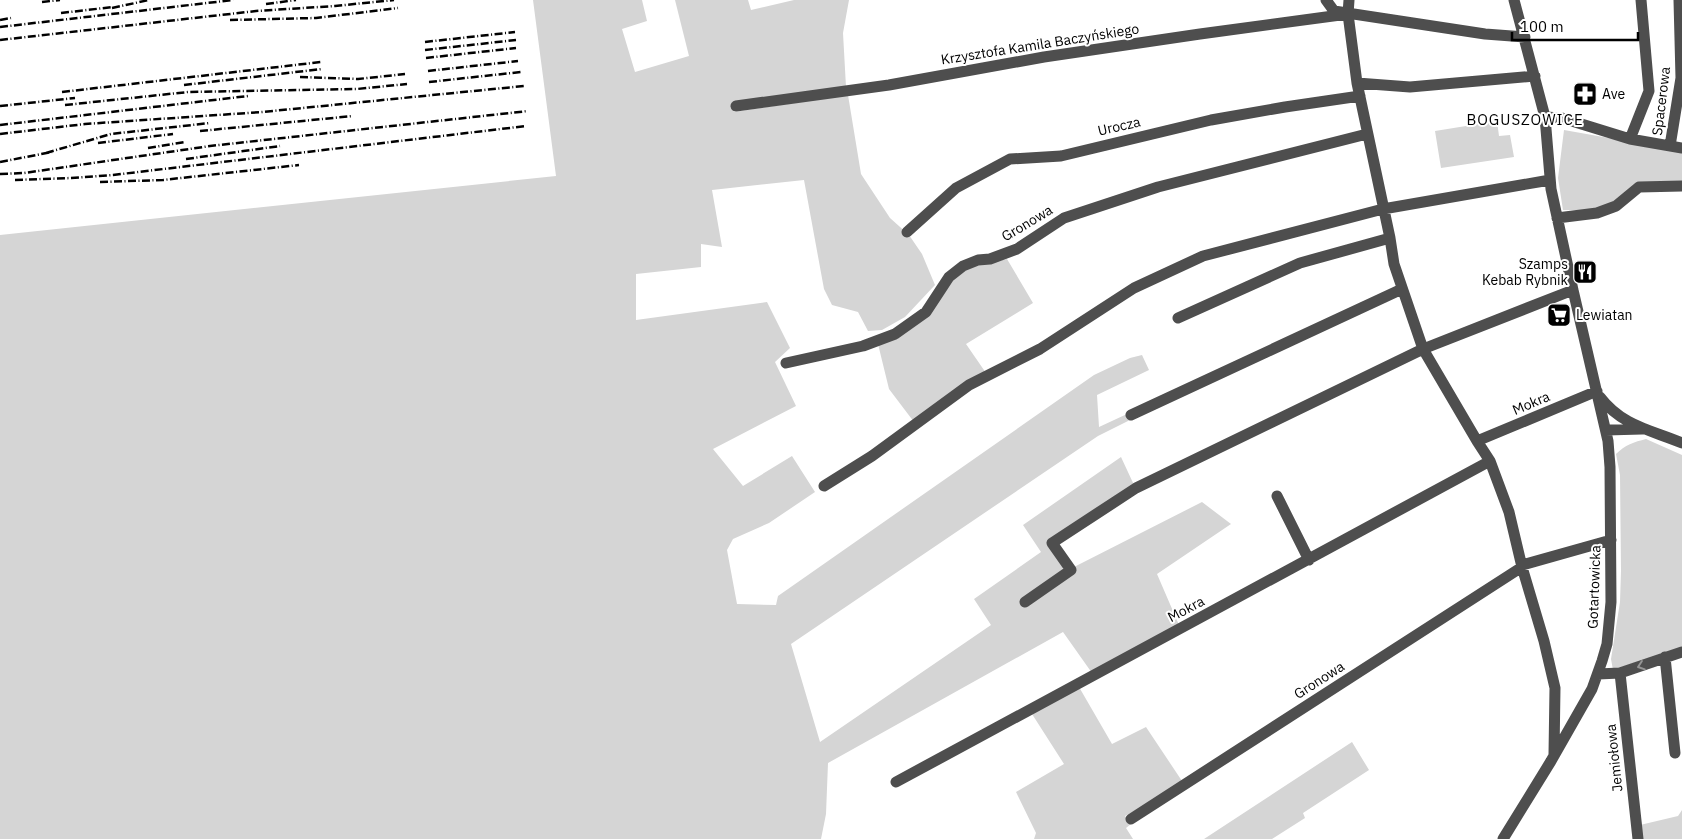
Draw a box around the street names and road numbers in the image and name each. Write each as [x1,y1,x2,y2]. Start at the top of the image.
street label: Krzysztofa Kamila Baczyńskiego [940,19,1141,69]
street label: Spacerowa [1648,65,1674,137]
street label: Urocza [1096,112,1143,140]
street label: Gronowa [998,200,1056,245]
street label: Mokra [1509,387,1553,419]
street label: Gotartowicka [1584,544,1604,629]
street label: Mokra [1164,592,1208,626]
street label: Gronowa [1290,657,1348,703]
street label: Jemiołowa [1601,723,1627,793]

